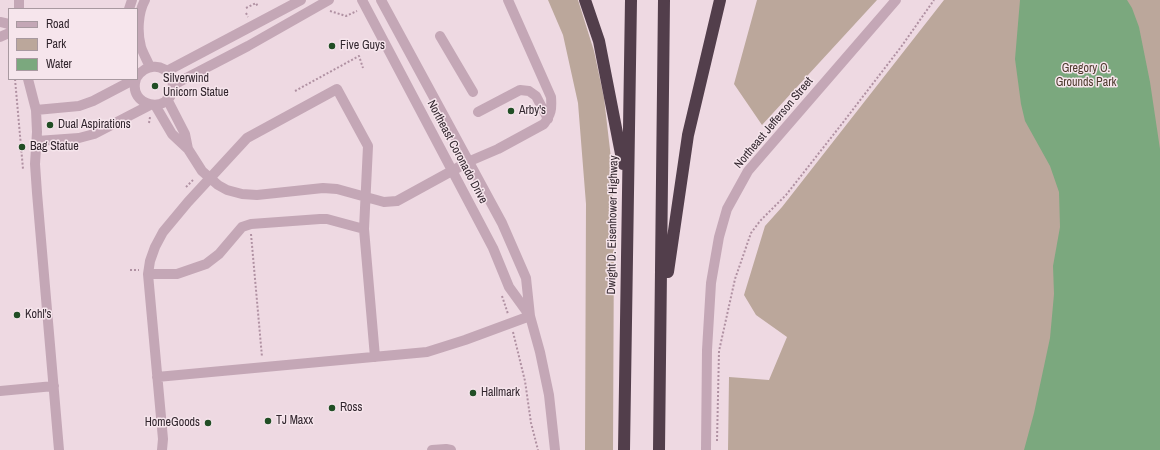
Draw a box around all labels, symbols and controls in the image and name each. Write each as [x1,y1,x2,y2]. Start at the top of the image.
legend [8,8,138,80]
text: Road [46,16,70,32]
text: Park [46,36,66,52]
place label: Five Guys [340,39,385,53]
marker: Five Guys [327,41,337,51]
text: Water [46,56,72,72]
park label: Gregory O. Grounds Park [1056,62,1116,90]
place label: Silverwind Unicorn Statue [163,72,229,100]
street label: Northeast Jefferson Street [732,74,816,172]
marker: Silverwind Unicorn Statue [150,81,160,91]
street label: Northeast Coronado Drive [424,98,490,206]
place label: Arby's [519,104,546,118]
marker: Arby's [506,106,516,116]
place label: Dual Aspirations [58,118,131,132]
marker: Dual Aspirations [45,120,55,130]
place label: Bag Statue [30,140,79,154]
marker: Bag Statue [17,142,27,152]
street label: Dwight D. Eisenhower Highway [605,155,621,295]
place label: Kohl's [25,308,51,322]
marker: Kohl's [12,310,22,320]
place label: Hallmark [481,386,520,400]
marker: Hallmark [468,388,478,398]
place label: Ross [340,401,362,415]
marker: Ross [327,403,337,413]
place label: TJ Maxx [276,414,313,428]
place label: HomeGoods [145,416,200,430]
marker: TJ Maxx [263,416,273,426]
marker: HomeGoods [203,418,213,428]

